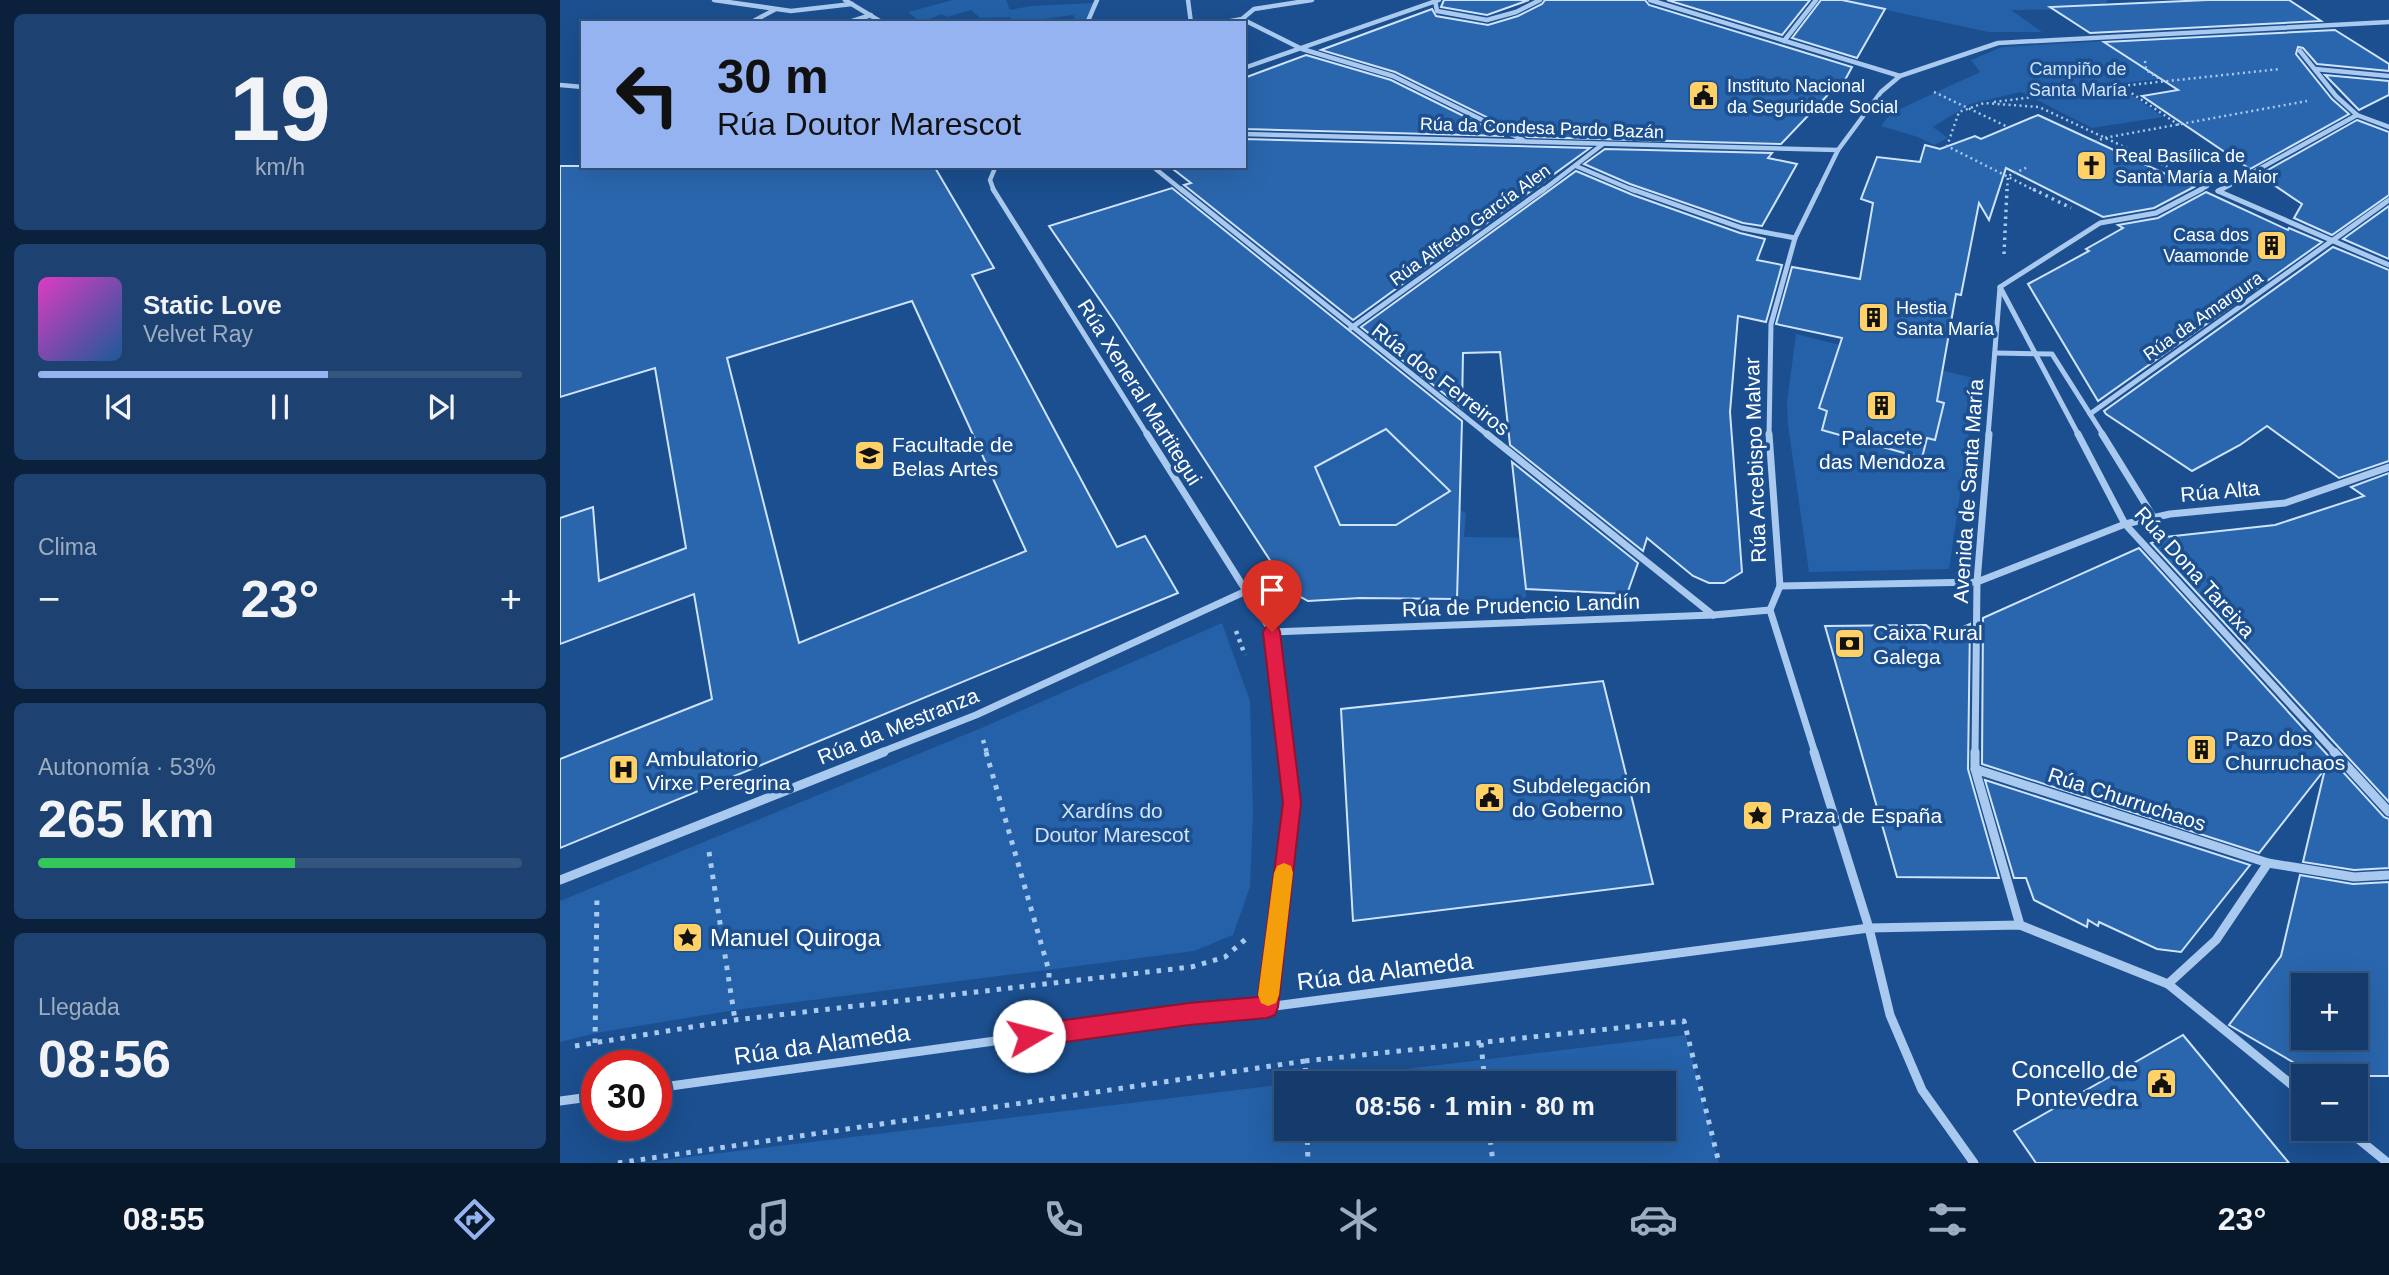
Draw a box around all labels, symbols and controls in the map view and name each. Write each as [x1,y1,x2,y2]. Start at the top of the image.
icon: left [602,49,693,140]
text: 30 m [717,49,829,103]
text: 19 [229,58,331,159]
park label: Campiño de Santa María [2029,59,2128,100]
place label: Instituto Nacional da Seguridade Social [1727,76,1898,117]
public building icon: Instituto Nacional da Seguridade Social [1687,79,1721,113]
text: Rúa Doutor Marescot [717,106,1021,142]
street label: Rúa da Condesa Pardo Bazán [1420,114,1664,142]
place label: Real Basílica de Santa María a Maior [2115,146,2278,187]
church icon: Real Basílica de Santa María a Maior [2075,149,2109,183]
text: km/h [255,154,305,180]
street label: Rúa Alfredo García Alen [1386,160,1554,290]
place label: Casa dos Vaamonde [2163,225,2249,266]
building icon: Casa dos Vaamonde [2255,228,2289,262]
street label: Rúa da Amargura [2139,267,2267,365]
text: Static Love [143,290,282,320]
street label: Rúa Xeneral Martitegui [1073,295,1207,489]
place label: Hestia Santa María [1896,298,1995,339]
building icon: Hestia Santa María [1856,301,1890,335]
street label: Rúa dos Ferreiros [1368,318,1514,440]
text: Velvet Ray [143,321,253,347]
street label: Rúa Arcebispo Malvar [1740,357,1770,563]
street label: Avenida de Santa María [1949,378,1987,604]
icon: previous [100,388,138,426]
icon: pause [261,388,299,426]
icon: next [422,388,460,426]
building icon: Palacete das Mendoza [1865,388,1899,422]
place label: Palacete das Mendoza [1819,426,1945,473]
place label: Facultade de Belas Artes [892,433,1013,480]
school or university icon: Facultade de Belas Artes [852,439,886,473]
street label: Rúa Alta [2179,476,2261,506]
street label: Rúa Dona Tareixa [2130,502,2260,642]
text: Clima [38,534,97,560]
pin [1242,560,1302,632]
text: 23° [241,570,319,628]
icon: arrive [1253,571,1291,609]
text: − [38,578,60,620]
text: + [500,578,522,620]
street label: Rúa de Prudencio Landín [1402,589,1640,621]
place label: Caixa Rural Galega [1873,621,1983,668]
bank icon: Caixa Rural Galega [1833,627,1867,661]
street label: Rúa da Mestranza [814,683,982,769]
place label: Pazo dos Churruchaos [2225,727,2345,774]
building icon: Pazo dos Churruchaos [2185,733,2219,767]
place label: Ambulatorio Virxe Peregrina [646,747,791,794]
hospital icon: Ambulatorio Virxe Peregrina [606,753,640,787]
text: Autonomía · 53% [38,754,216,780]
street label: Rúa Churruchaos [2045,763,2209,835]
place label: Subdelegación do Goberno [1512,774,1651,821]
public building icon: Subdelegación do Goberno [1472,780,1506,814]
text: 265 km [38,790,214,848]
place icon: Praza de España [1741,798,1775,832]
park label: Xardíns do Doutor Marescot [1034,799,1190,846]
place label: Praza de España [1781,804,1942,827]
place icon: Manuel Quiroga [670,920,704,954]
place label: Manuel Quiroga [710,924,881,951]
street label: Rúa da Alameda [1295,947,1475,995]
map controls [2291,973,2368,1141]
button: + [2291,973,2368,1050]
text: Llegada [38,994,120,1020]
position arrow [992,999,1066,1073]
street label: Rúa da Alameda [732,1018,912,1070]
text: 08:56 [38,1030,171,1088]
speed limit sign: 30 [581,1050,672,1141]
place label: Concello de Pontevedra [2011,1056,2139,1111]
button: − [2291,1064,2368,1141]
public building icon: Concello de Pontevedra [2144,1066,2178,1100]
text: 08:56 · 1 min · 80 m [1355,1091,1595,1121]
icon: directions [450,1195,499,1244]
icon: music [745,1195,794,1244]
icon: phone [1039,1195,1088,1244]
icon: climate [1334,1195,1383,1244]
icon: car [1629,1195,1678,1244]
icon: filters [1923,1195,1972,1244]
text: 08:55 [123,1201,205,1237]
text: 23° [2218,1201,2266,1237]

